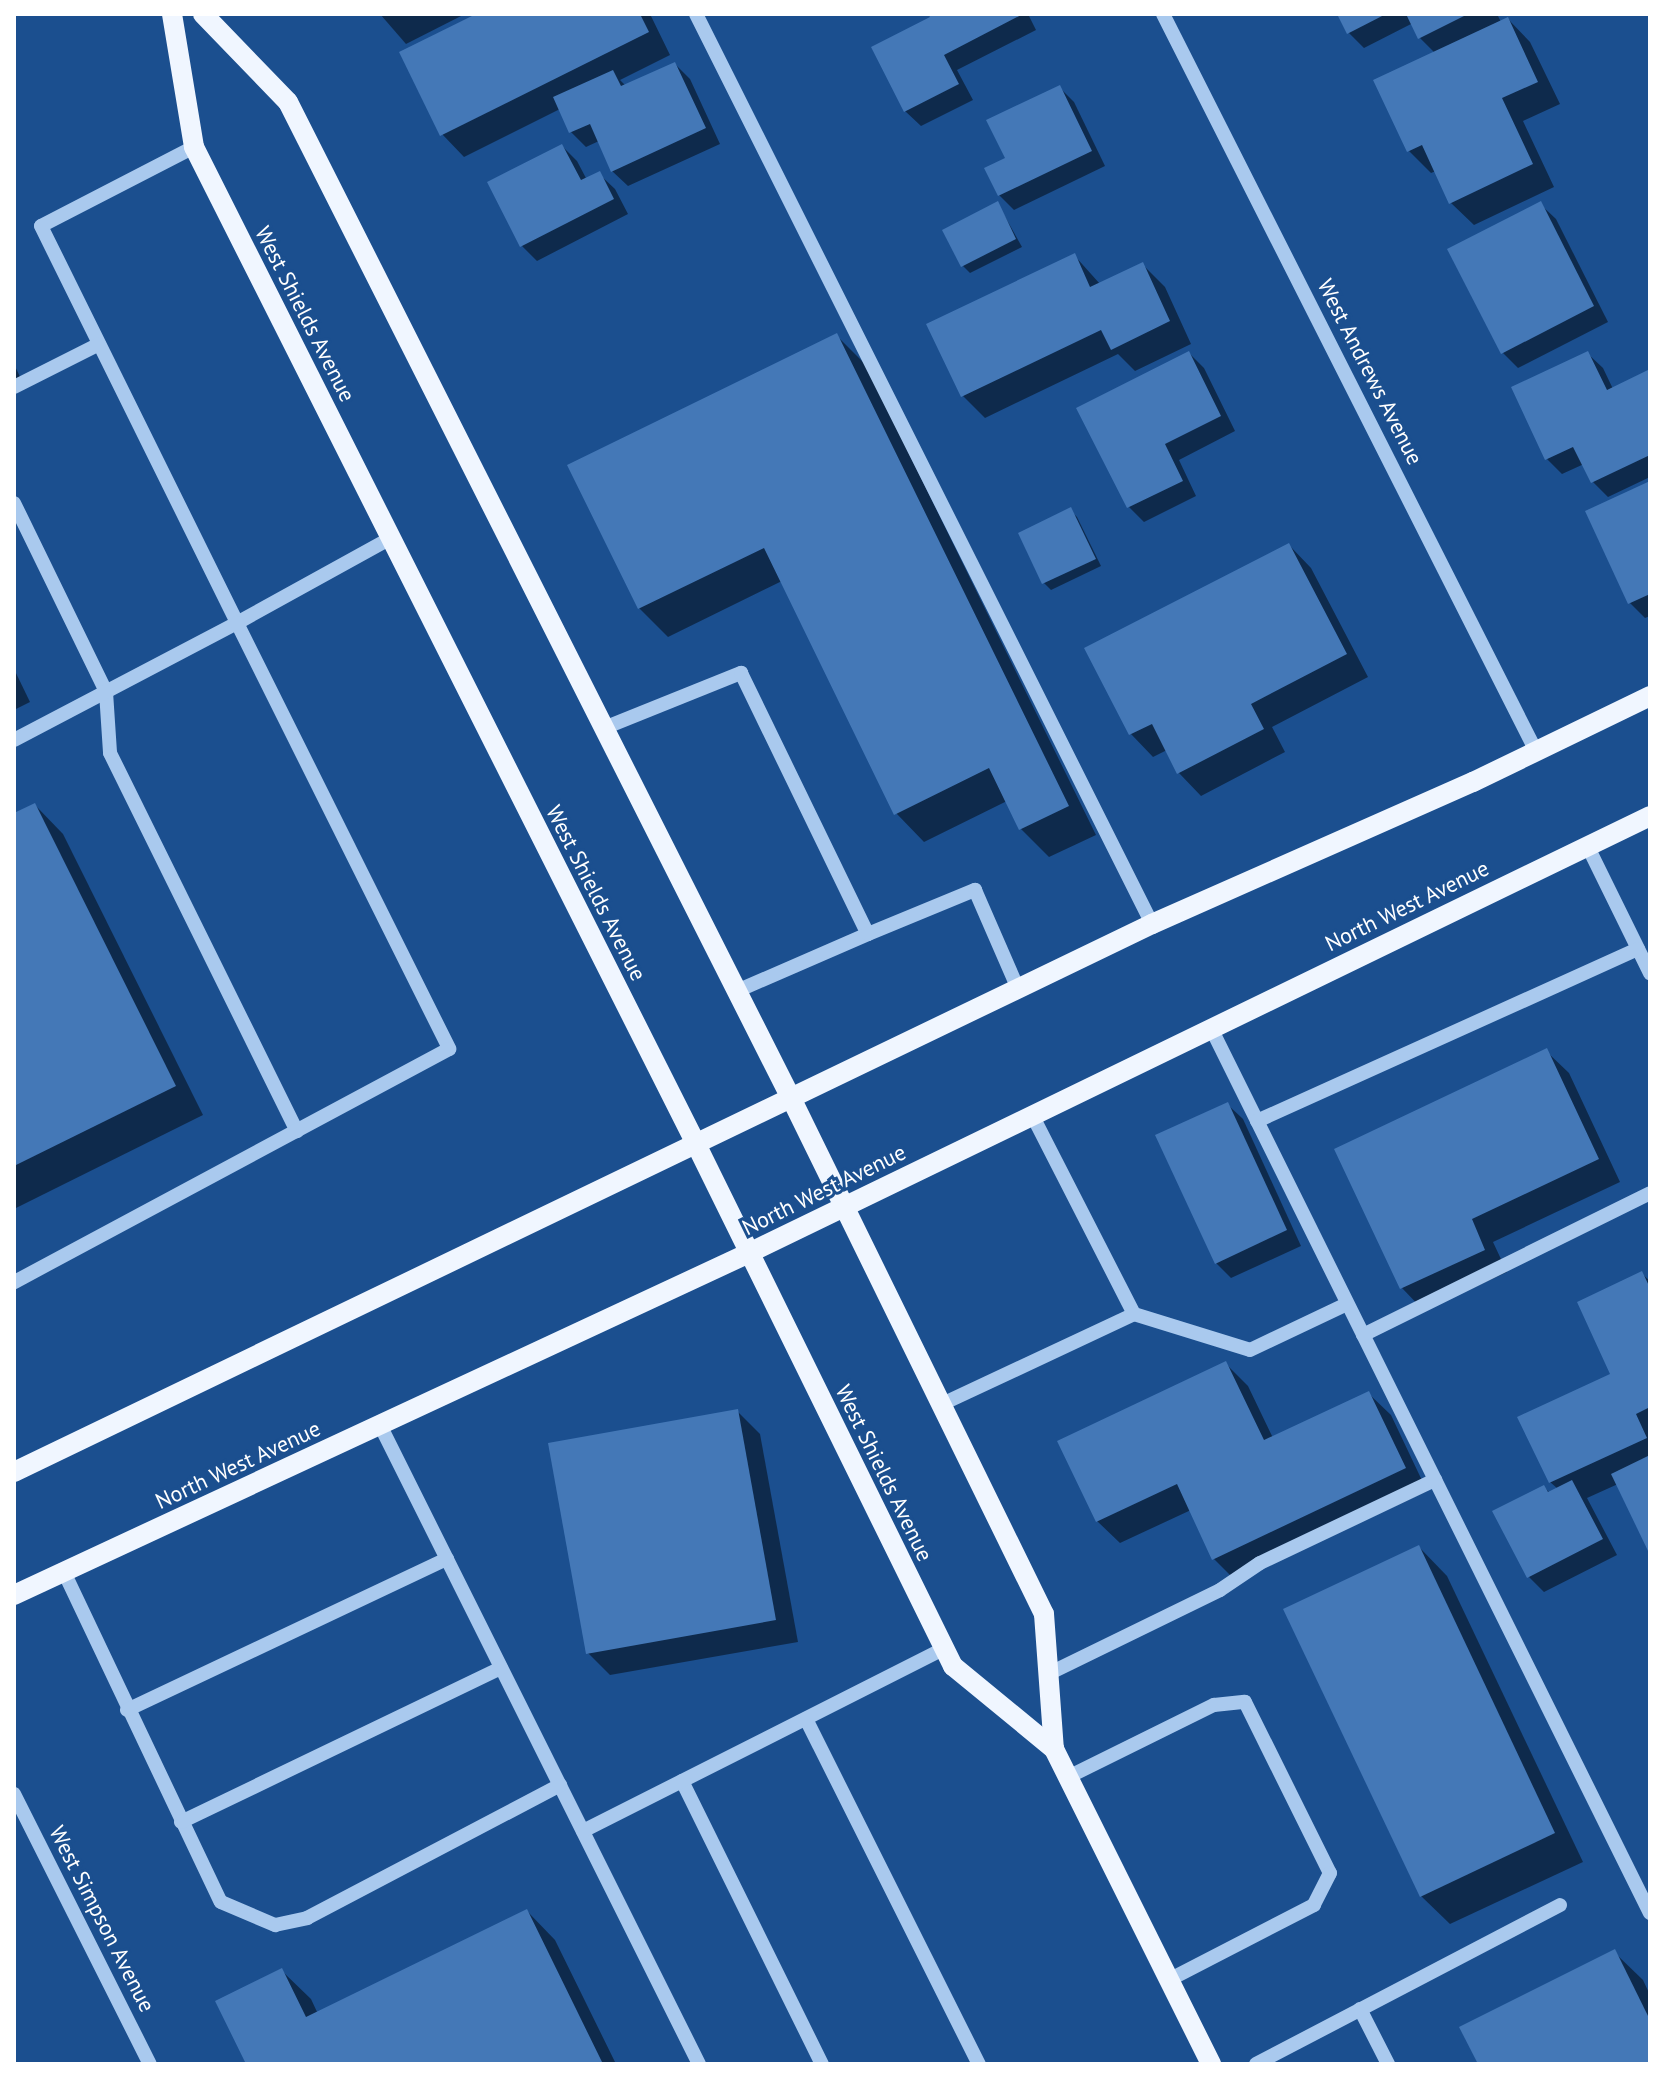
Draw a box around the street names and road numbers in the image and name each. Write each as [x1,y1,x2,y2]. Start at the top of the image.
street label: West Shields Avenue [249,222,361,406]
street label: West Andrews Avenue [1311,274,1429,470]
street label: West Shields Avenue [540,801,652,985]
street label: North West Avenue [1320,855,1494,957]
street label: North West Avenue [737,1139,911,1241]
street label: West Shields Avenue [830,1380,938,1566]
street label: North West Avenue [151,1415,325,1515]
street label: West Simpson Avenue [43,1821,161,2017]

